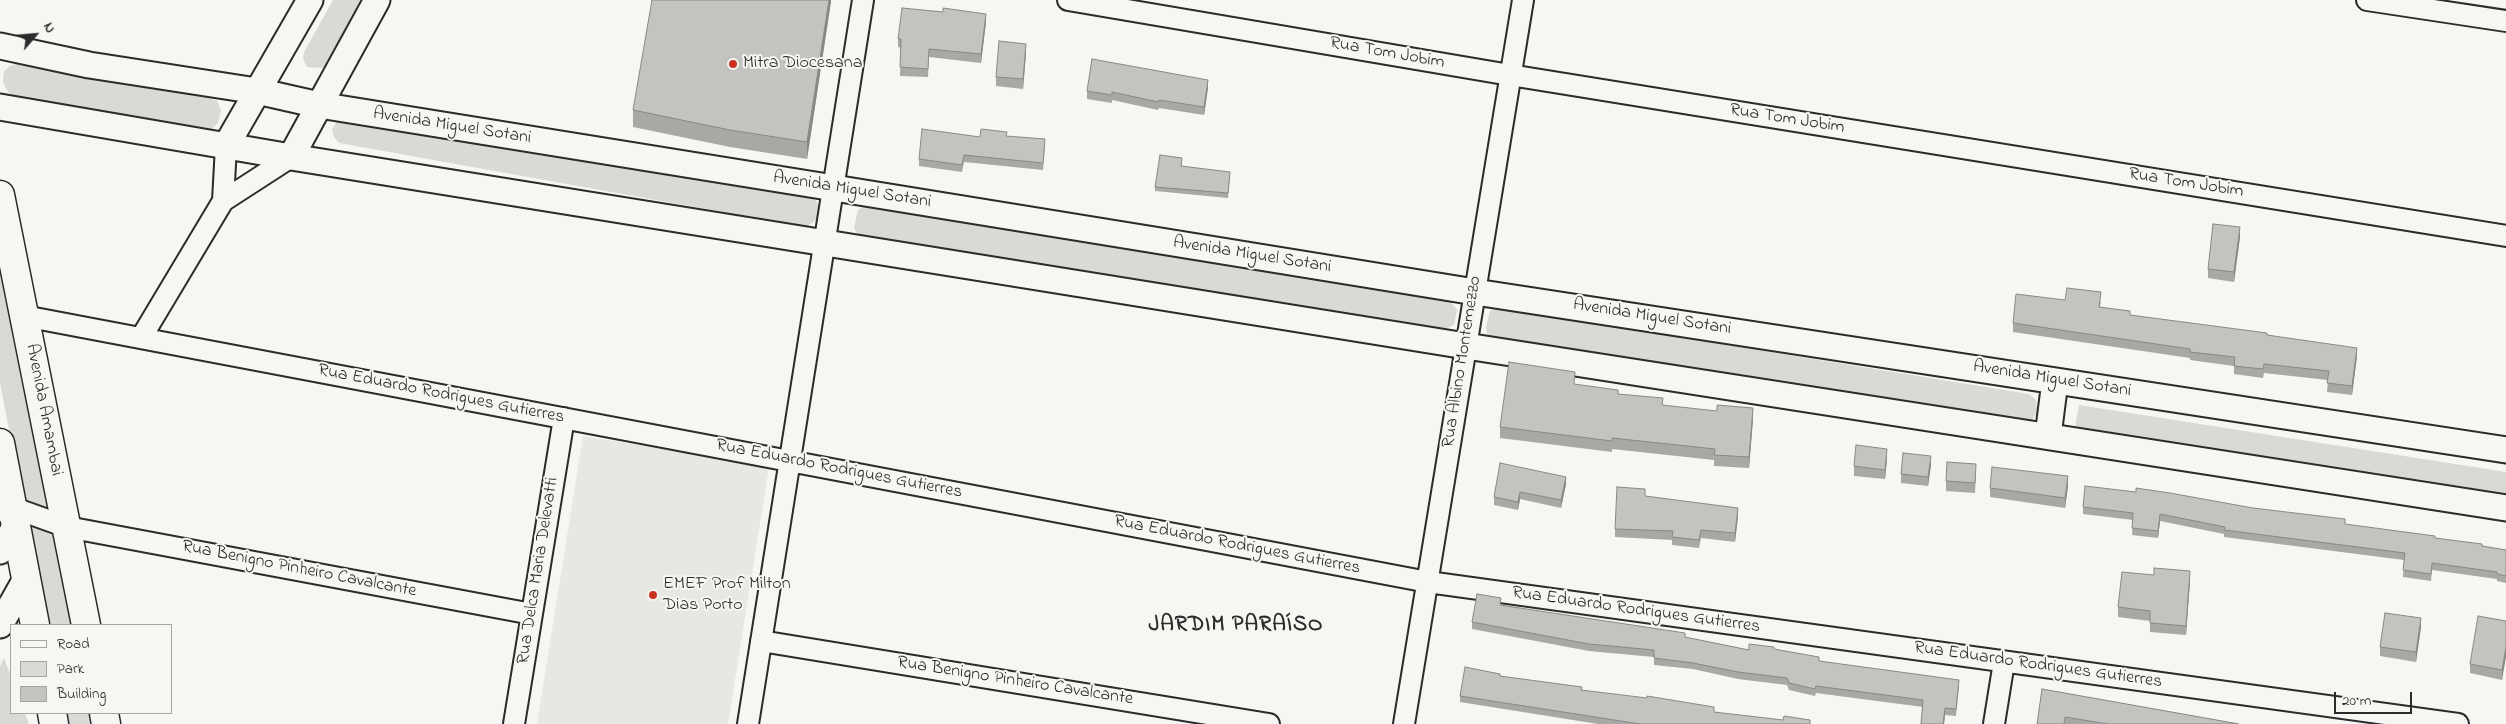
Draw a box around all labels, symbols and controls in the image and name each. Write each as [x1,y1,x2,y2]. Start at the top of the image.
north arrow [10,10,60,60]
text: N [37,19,60,37]
street label: Rua Tom Jobim [1328,33,1446,75]
place label: Mitra Diocesana [743,53,862,75]
marker: Mitra Diocesana [727,58,739,70]
street label: Rua Tom Jobim [1728,100,1846,140]
street label: Avenida Miguel Sotani [371,104,533,150]
street label: Rua Tom Jobim [2127,164,2245,204]
street label: Avenida Miguel Sotani [771,168,933,214]
street label: Avenida Miguel Sotani [1171,233,1333,279]
street label: Rua Albino Montemezzo [1439,275,1487,449]
street label: Avenida Miguel Sotani [1571,295,1733,341]
street label: Avenida Amambai [20,342,66,478]
street label: Avenida Miguel Sotani [1971,357,2133,403]
street label: Rua Eduardo Rodrigues Gutierres [316,360,566,430]
street label: Rua Eduardo Rodrigues Gutierres [714,435,964,505]
street label: Rua Delca Maria Delevatti [514,476,564,666]
street label: Rua Eduardo Rodrigues Gutierres [1112,511,1362,581]
street label: Rua Benigno Pinheiro Cavalcante [180,537,418,603]
place label: EMEF Prof Milton Dias Porto [663,574,791,616]
street label: Rua Eduardo Rodrigues Gutierres [1510,583,1762,639]
marker: EMEF Prof Milton Dias Porto [647,589,659,601]
district label: JARDIM PARAÍSO [1147,613,1325,639]
legend [10,624,172,714]
text: Road [57,633,90,655]
street label: Rua Eduardo Rodrigues Gutierres [1912,638,2164,694]
street label: Rua Benigno Pinheiro Cavalcante [896,653,1134,711]
text: Park [57,658,84,680]
scale bar [2336,682,2414,714]
text: Building [57,683,106,705]
text: 20 m [2342,690,2371,712]

